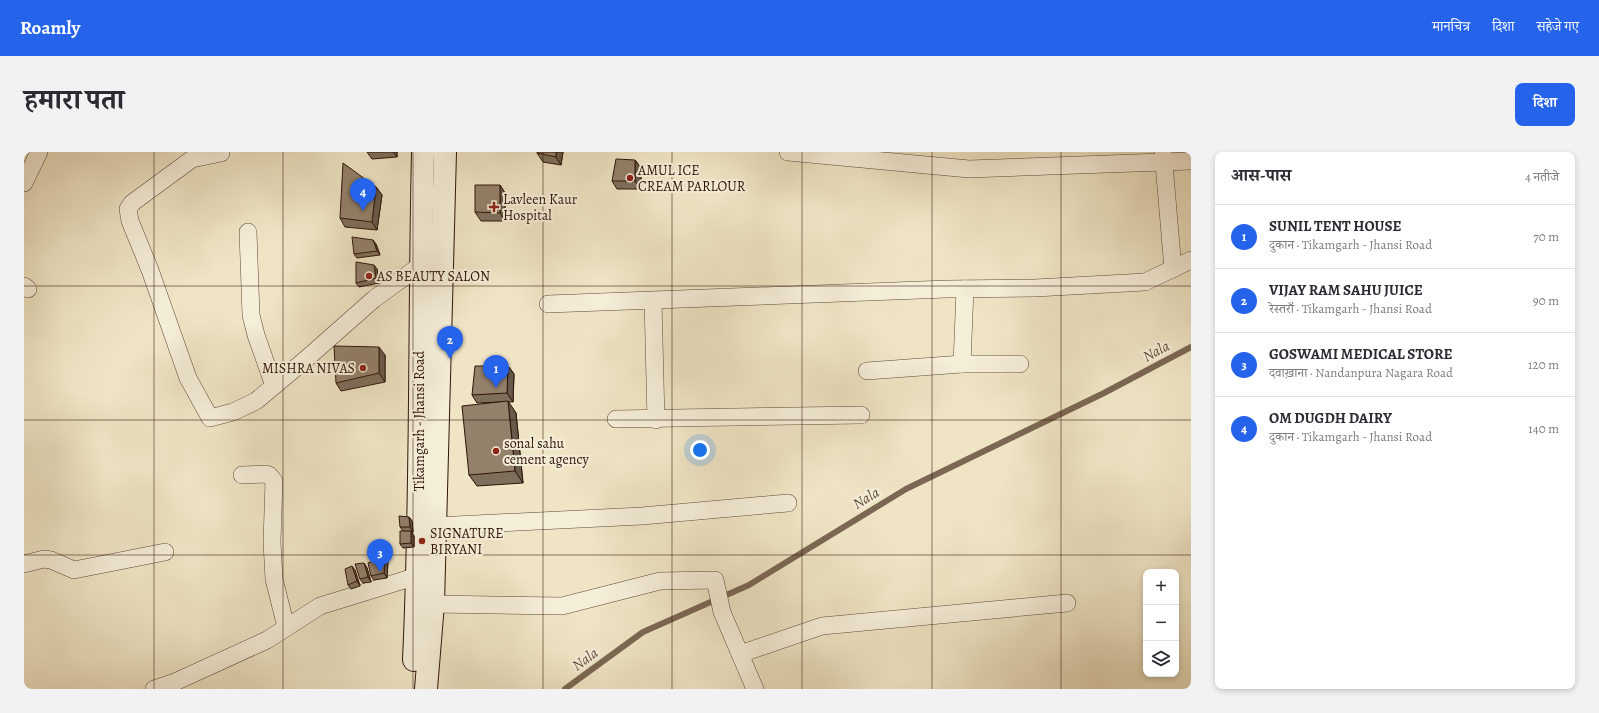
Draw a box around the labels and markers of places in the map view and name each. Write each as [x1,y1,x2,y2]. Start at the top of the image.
place label: AMUL ICE CREAM PARLOUR [637,161,746,196]
marker: AMUL ICE CREAM PARLOUR [625,173,635,183]
pin: 4 [350,178,376,211]
place label: Lavleen Kaur Hospital [503,190,578,225]
marker: Lavleen Kaur Hospital [488,201,500,213]
place label: AS BEAUTY SALON [376,267,490,286]
marker: AS BEAUTY SALON [364,271,374,281]
pin: 2 [437,326,463,359]
pin: 1 [483,355,509,388]
place label: MISHRA NIVAS [262,359,355,378]
marker: MISHRA NIVAS [358,363,368,373]
place label: sonal sahu cement agency [504,434,589,469]
marker: sonal sahu cement agency [491,446,501,456]
place label: SIGNATURE BIRYANI [430,524,504,559]
marker: SIGNATURE BIRYANI [417,536,427,546]
pin: 3 [367,539,393,572]

